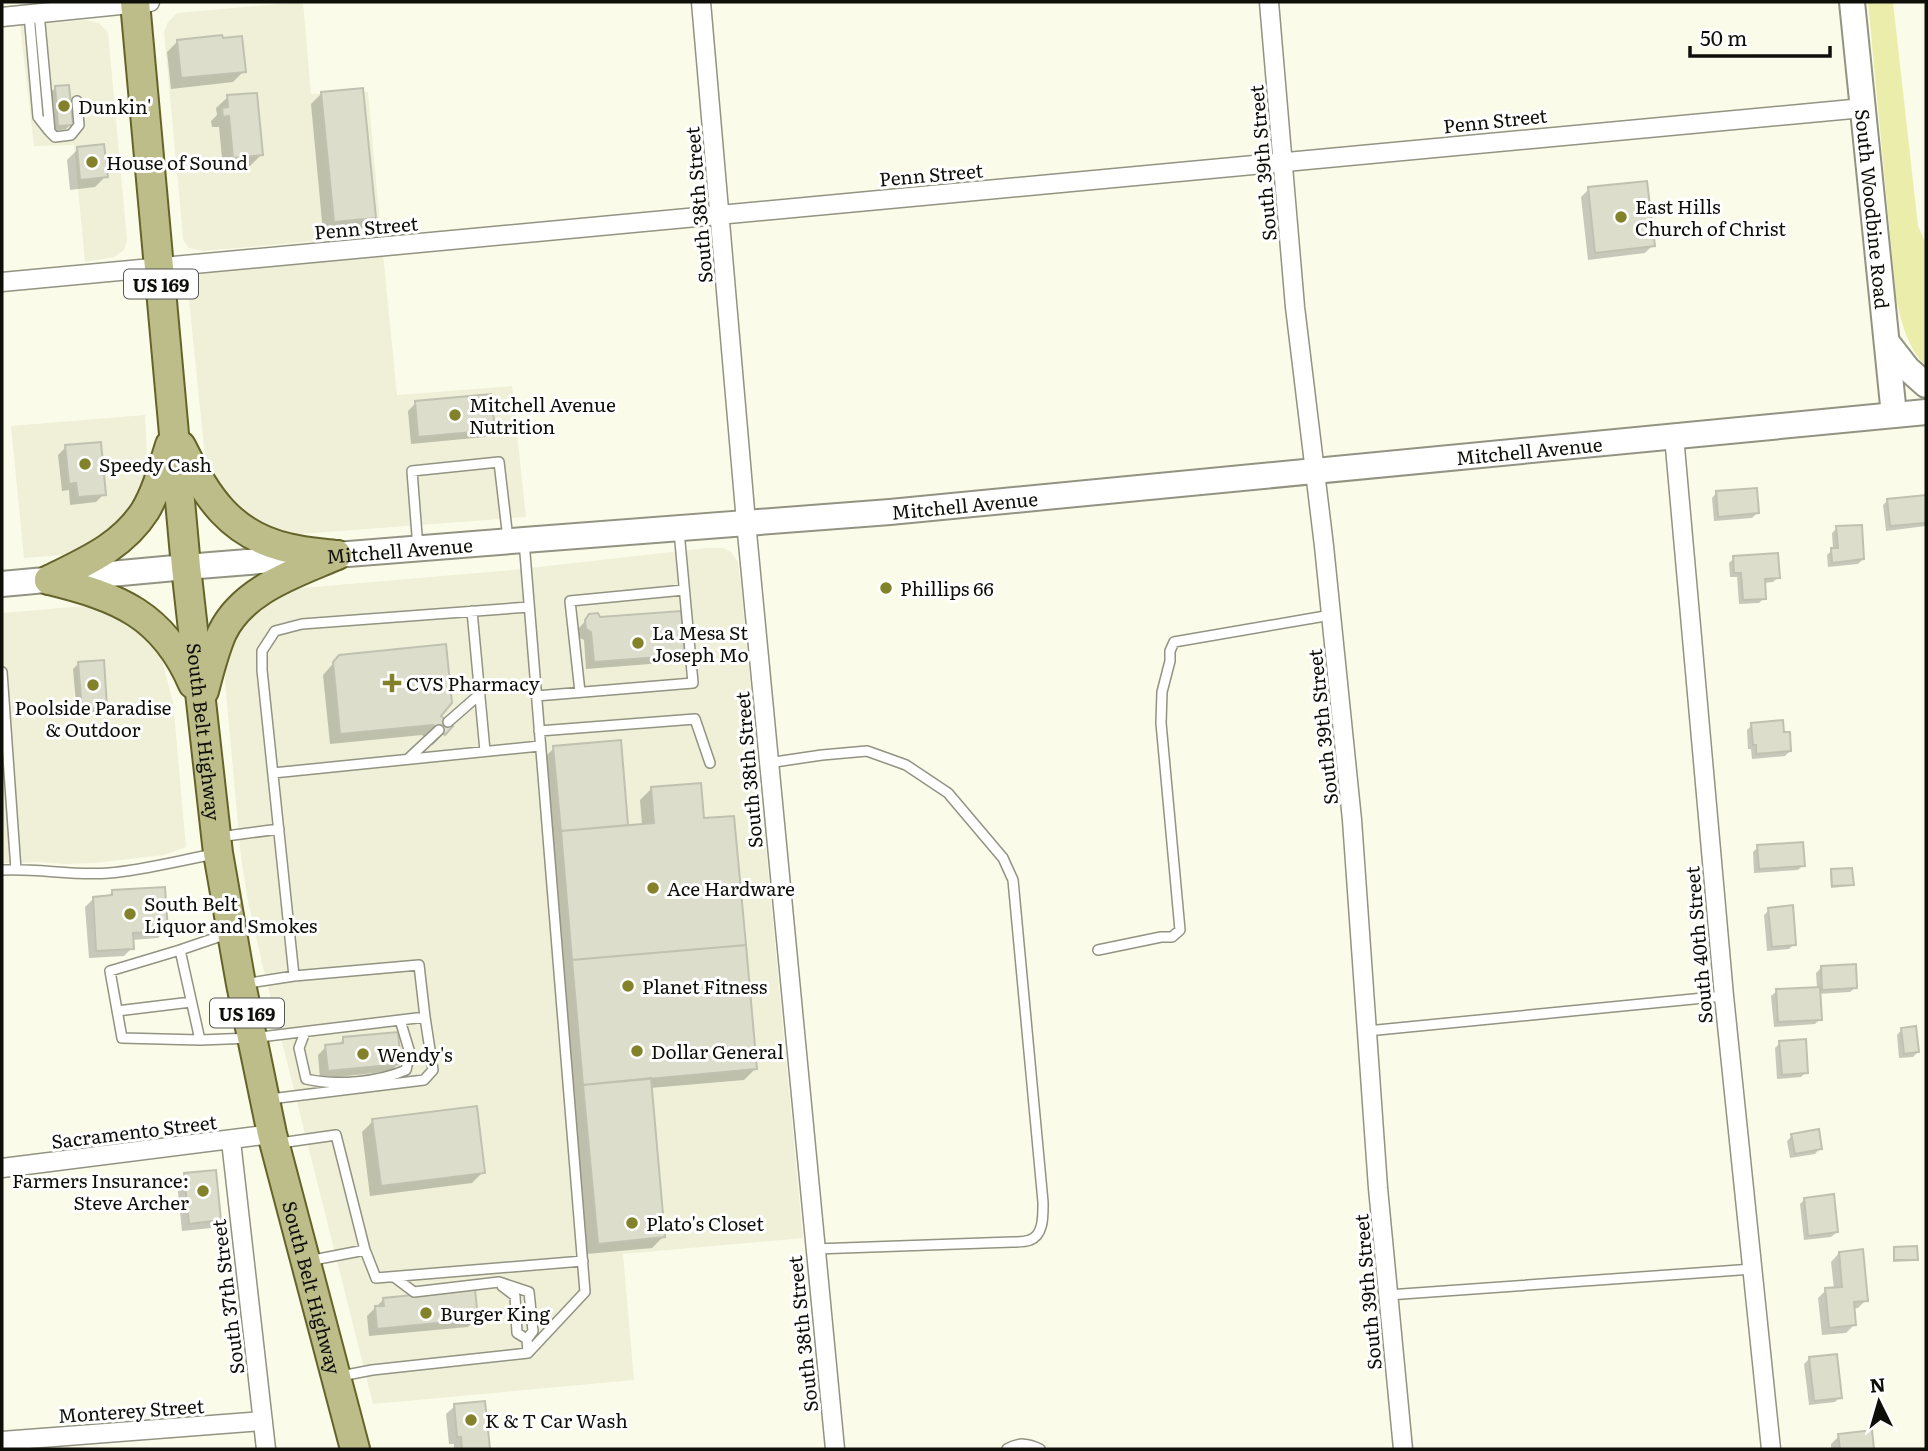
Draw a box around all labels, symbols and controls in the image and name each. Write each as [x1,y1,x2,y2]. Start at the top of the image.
scale bar [1690,14,1830,58]
text: 50 m [1700,21,1747,52]
street label: South 39th Street [1241,83,1283,242]
place label: Dunkin' [78,92,151,120]
marker: Dunkin' [56,98,72,114]
street label: Penn Street [1442,101,1549,139]
street label: South Woodbine Road [1849,107,1897,311]
street label: South 38th Street [677,125,719,284]
place label: House of Sound [106,148,248,176]
marker: House of Sound [84,154,100,170]
street label: Penn Street [878,155,984,192]
place label: East Hills Church of Christ [1635,192,1786,242]
street label: Penn Street [313,208,419,245]
marker: East Hills Church of Christ [1613,209,1629,225]
road number: US 169 [124,270,198,298]
place label: Mitchell Avenue Nutrition [469,390,616,440]
marker: Mitchell Avenue Nutrition [447,407,463,423]
street label: Mitchell Avenue [1455,429,1604,471]
place label: Speedy Cash [99,450,212,478]
marker: Speedy Cash [77,456,93,472]
street label: Mitchell Avenue [890,484,1039,526]
street label: Mitchell Avenue [325,530,474,570]
place label: Phillips 66 [900,574,994,602]
marker: Phillips 66 [878,580,894,596]
place label: La Mesa St Joseph Mo [652,618,749,668]
marker: La Mesa St Joseph Mo [630,635,646,651]
street label: South Belt Highway [181,641,228,822]
street label: South 39th Street [1300,647,1344,806]
place label: CVS Pharmacy [406,669,540,697]
marker: CVS Pharmacy [384,675,400,691]
marker: Poolside Paradise & Outdoor [85,677,101,693]
street label: South 38th Street [727,690,769,849]
place label: Poolside Paradise & Outdoor [15,693,172,743]
street label: South 40th Street [1677,865,1719,1025]
place label: Ace Hardware [667,874,795,902]
marker: Ace Hardware [645,880,661,896]
place label: South Belt Liquor and Smokes [144,889,318,939]
marker: South Belt Liquor and Smokes [122,906,138,922]
place label: Planet Fitness [642,972,768,1000]
marker: Planet Fitness [620,978,636,994]
road number: US 169 [210,998,284,1028]
place label: Dollar General [651,1037,784,1065]
place label: Wendy's [377,1040,453,1068]
marker: Dollar General [629,1043,645,1059]
marker: Wendy's [355,1046,371,1062]
street label: Sacramento Street [50,1107,219,1155]
place label: Farmers Insurance: Steve Archer [12,1166,189,1216]
marker: Farmers Insurance: Steve Archer [195,1183,211,1199]
street label: South Belt Highway [276,1198,349,1378]
place label: Plato's Closet [646,1209,764,1237]
street label: South 39th Street [1346,1212,1388,1371]
marker: Plato's Closet [624,1215,640,1231]
street label: South 37th Street [204,1218,250,1376]
street label: South 38th Street [780,1254,824,1414]
place label: Burger King [440,1299,550,1327]
marker: Burger King [418,1305,434,1321]
north arrow [1844,1367,1914,1437]
text: N [1868,1369,1887,1399]
street label: Monterey Street [57,1391,205,1429]
place label: K & T Car Wash [485,1406,628,1434]
marker: K & T Car Wash [463,1412,479,1428]

